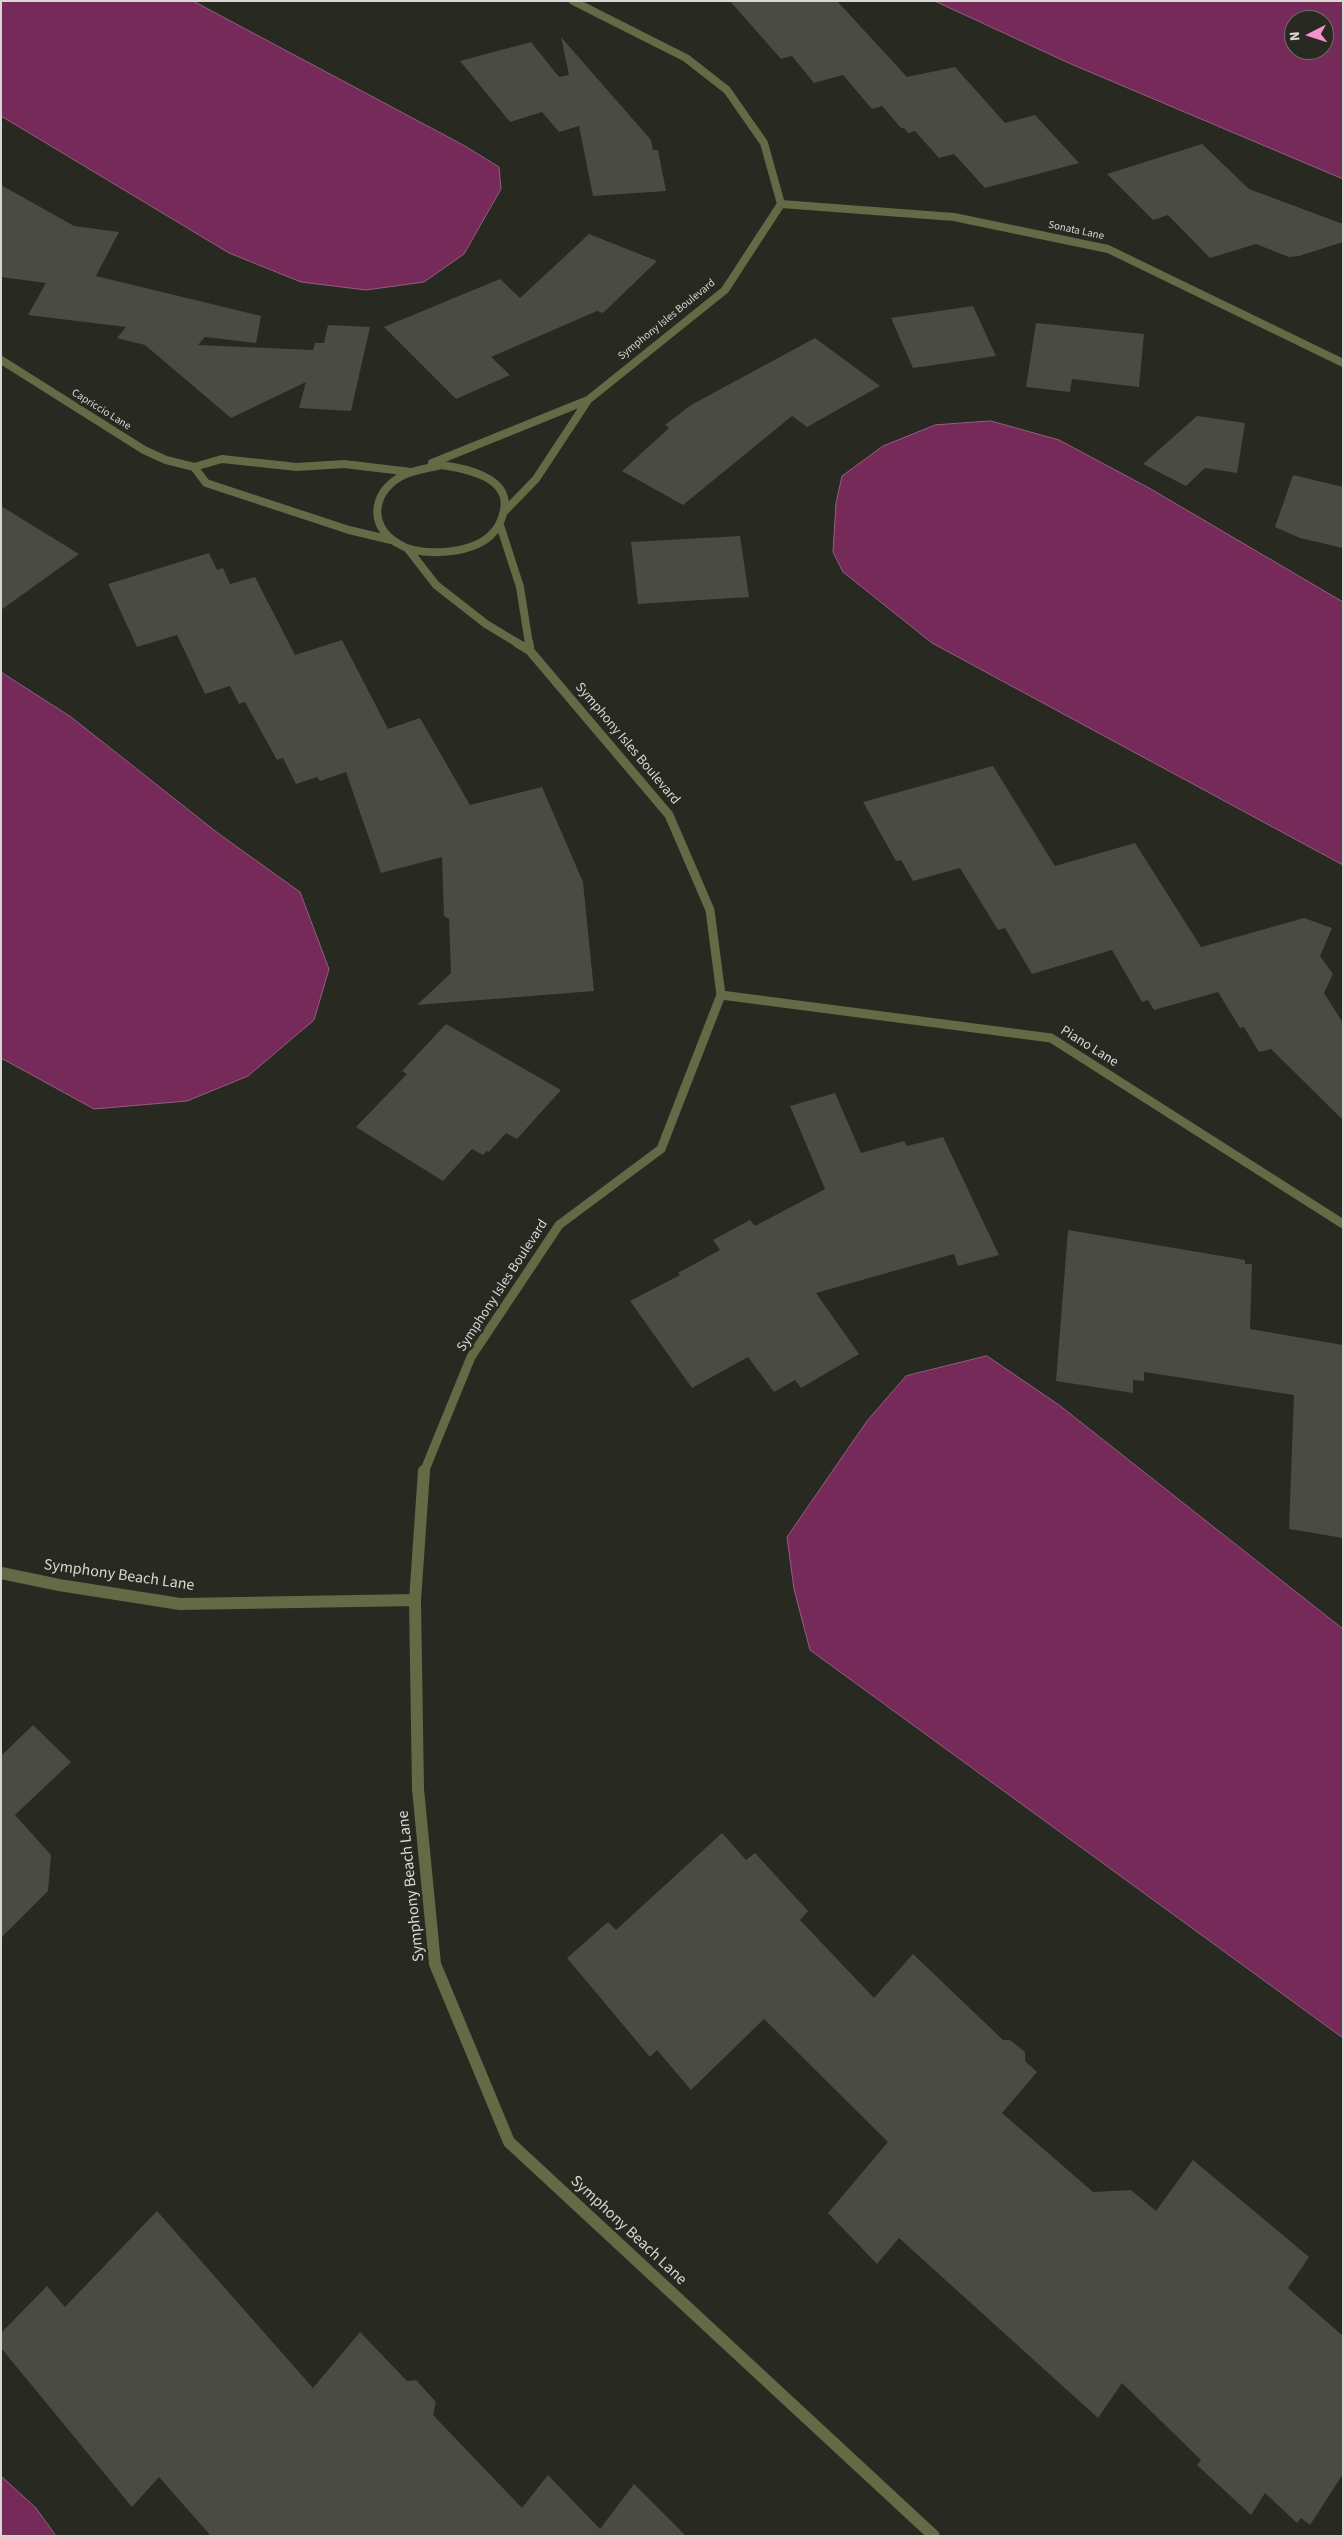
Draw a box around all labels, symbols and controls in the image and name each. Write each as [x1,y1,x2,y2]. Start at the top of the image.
north arrow [1284,10,1334,60]
text: N [1285,31,1305,42]
street label: Sonata Lane [1047,219,1105,243]
street label: Symphony Isles Boulevard [616,277,718,363]
street label: Capriccio Lane [69,387,133,433]
street label: Symphony Isles Boulevard [571,680,683,808]
street label: Piano Lane [1057,1023,1121,1071]
street label: Symphony Isles Boulevard [454,1217,552,1355]
street label: Symphony Beach Lane [42,1556,196,1596]
street label: Symphony Beach Lane [395,1809,429,1963]
street label: Symphony Beach Lane [566,2172,690,2290]

